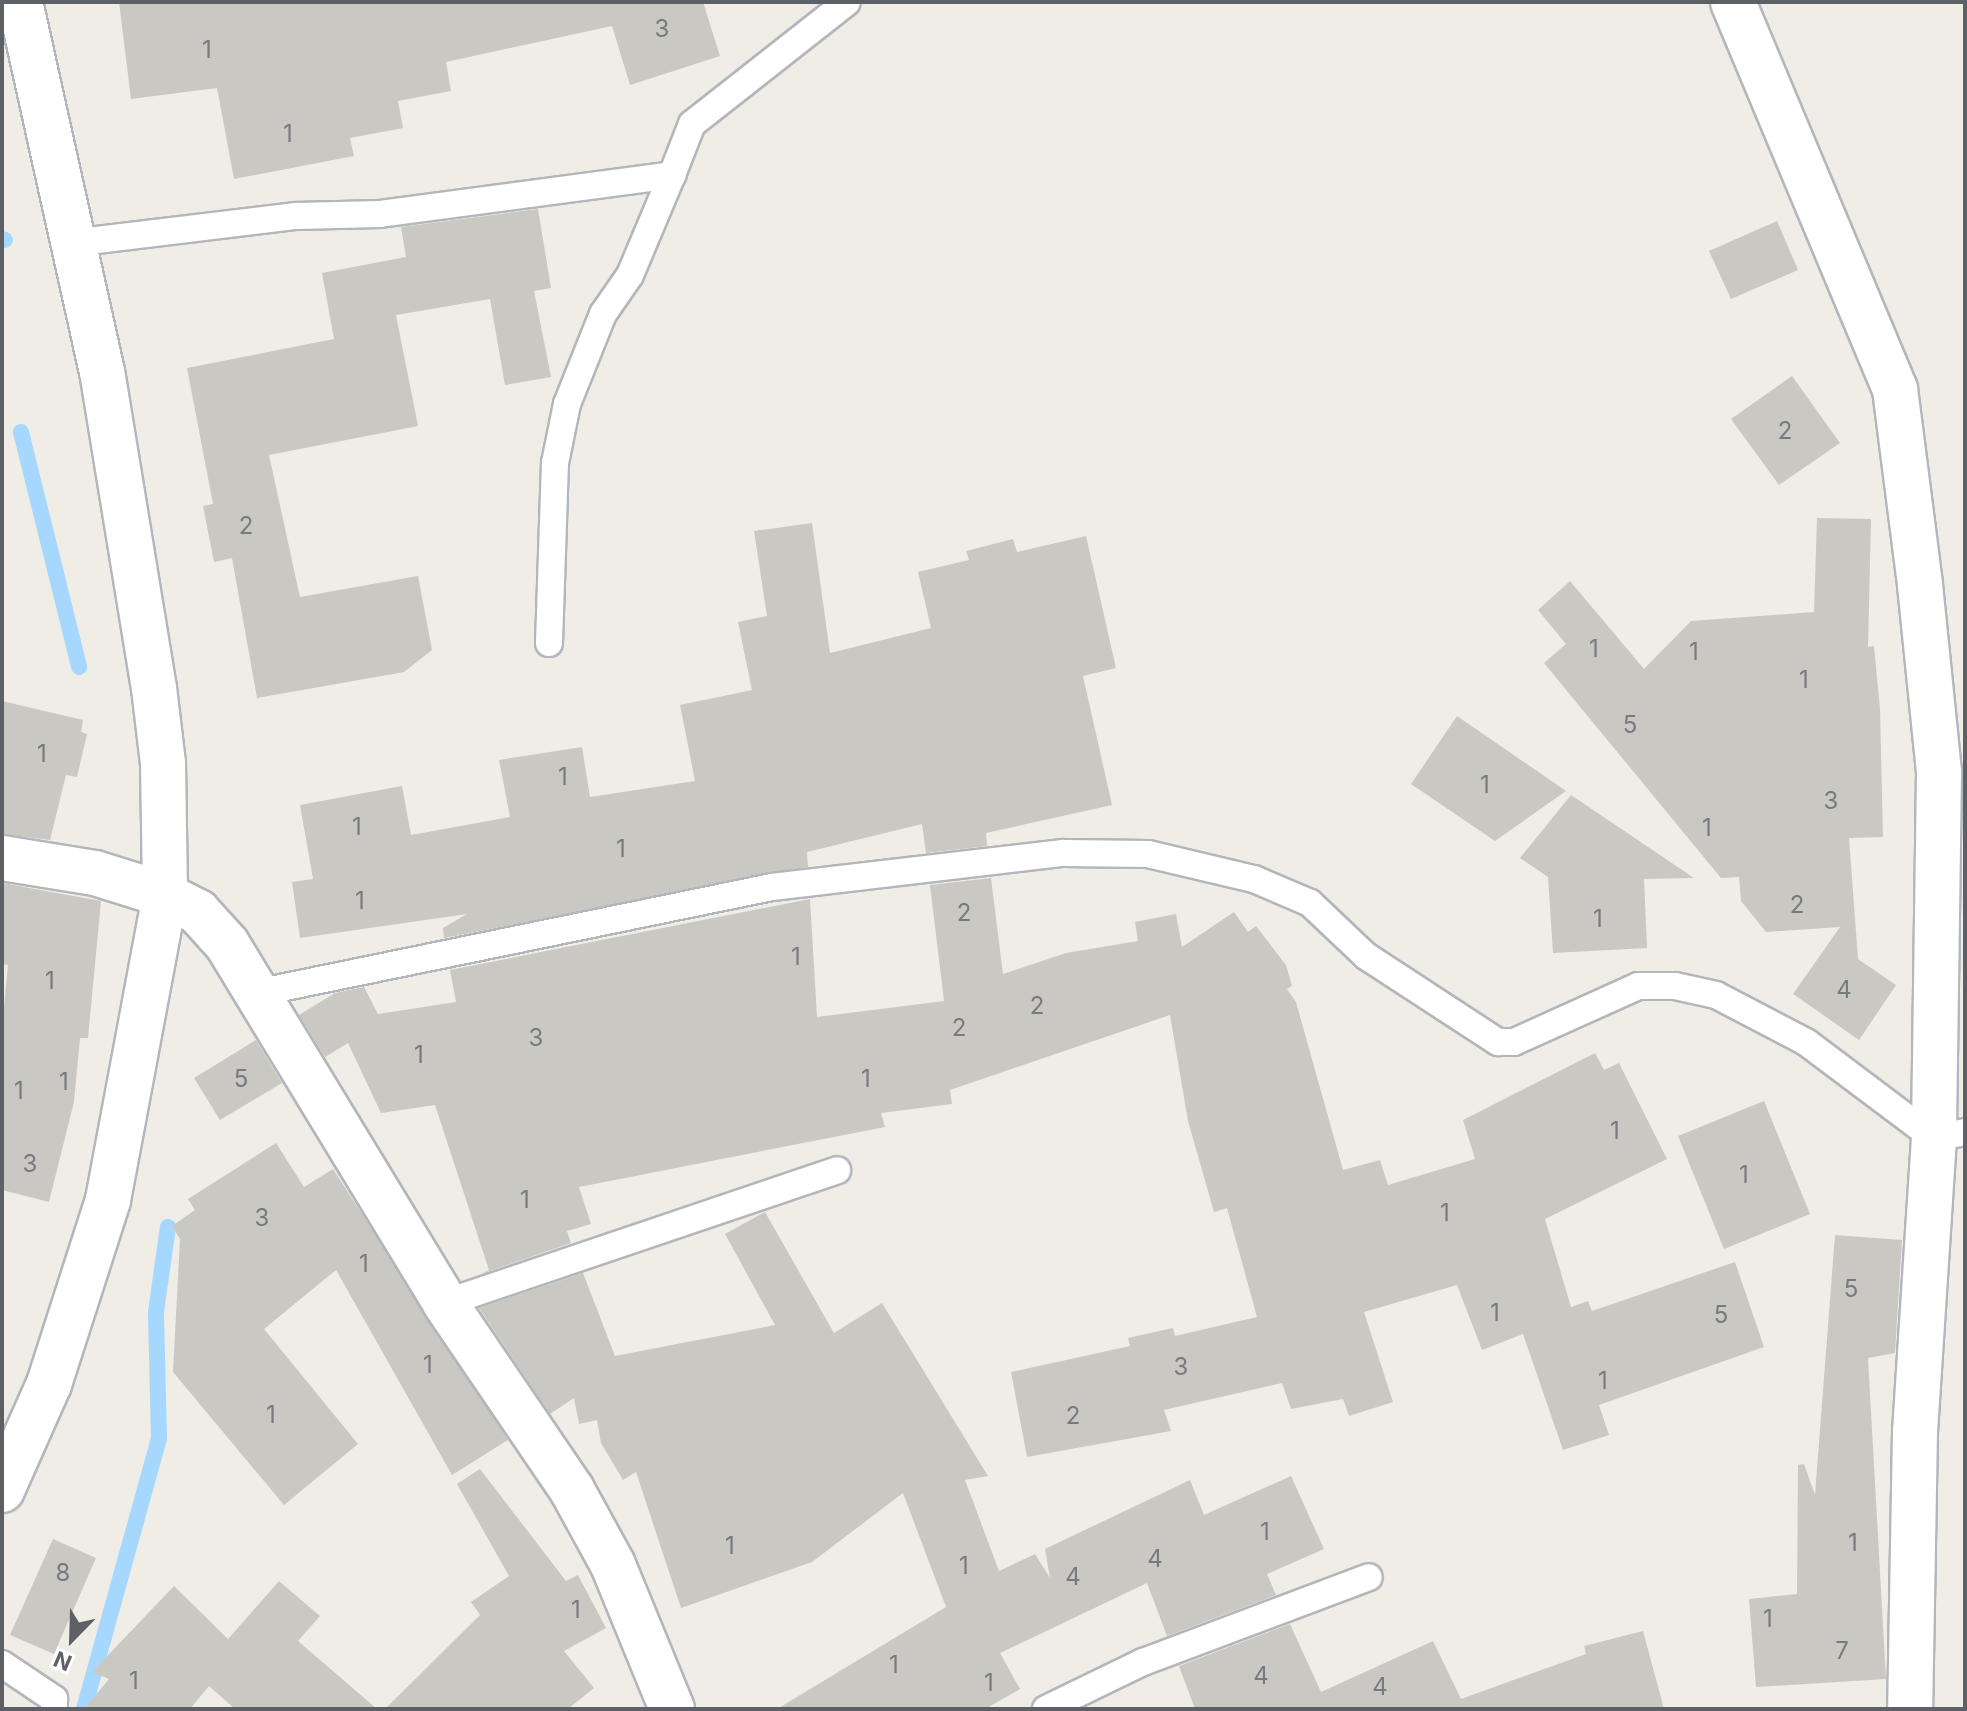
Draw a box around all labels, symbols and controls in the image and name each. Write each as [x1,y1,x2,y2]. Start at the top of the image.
house number: 3 [655,15,669,43]
house number: 1 [202,36,212,64]
house number: 1 [283,120,293,148]
house number: 2 [1778,417,1792,445]
house number: 2 [239,512,253,540]
house number: 1 [1589,635,1599,663]
house number: 1 [1689,638,1699,666]
house number: 1 [1799,666,1809,694]
house number: 5 [1623,711,1637,739]
house number: 1 [37,740,47,768]
house number: 1 [558,763,568,791]
house number: 1 [1480,771,1490,799]
house number: 3 [1824,787,1838,815]
house number: 1 [352,813,362,841]
house number: 1 [1702,814,1712,842]
house number: 1 [616,835,626,863]
house number: 1 [355,887,365,915]
house number: 2 [1790,891,1804,919]
house number: 2 [957,899,971,927]
house number: 1 [1593,905,1603,933]
house number: 1 [791,943,801,971]
house number: 1 [45,967,55,995]
house number: 4 [1836,976,1852,1004]
house number: 2 [1030,992,1044,1020]
house number: 2 [952,1014,966,1042]
house number: 3 [529,1024,543,1052]
house number: 1 [414,1041,424,1069]
house number: 5 [234,1065,248,1093]
house number: 1 [861,1065,871,1093]
house number: 1 [59,1068,69,1096]
house number: 1 [14,1077,24,1105]
house number: 1 [1610,1117,1620,1145]
house number: 3 [23,1150,37,1178]
house number: 1 [1739,1161,1749,1189]
house number: 1 [520,1186,530,1214]
house number: 1 [1440,1199,1450,1227]
house number: 3 [255,1204,269,1232]
house number: 1 [359,1250,369,1278]
house number: 5 [1844,1275,1858,1303]
house number: 1 [1490,1299,1500,1327]
house number: 5 [1714,1301,1728,1329]
house number: 1 [423,1351,433,1379]
house number: 3 [1174,1353,1188,1381]
house number: 1 [1598,1367,1608,1395]
house number: 1 [266,1401,276,1429]
house number: 2 [1066,1402,1080,1430]
house number: 1 [1260,1518,1270,1546]
house number: 1 [1848,1529,1858,1557]
house number: 1 [725,1532,735,1560]
house number: 4 [1147,1545,1163,1573]
house number: 1 [959,1552,969,1580]
house number: 8 [56,1559,70,1587]
house number: 4 [1065,1563,1081,1591]
house number: 1 [571,1596,581,1624]
north arrow [32,1599,112,1679]
house number: 1 [1763,1605,1773,1633]
house number: 7 [1835,1637,1849,1665]
text: N [50,1646,75,1676]
house number: 1 [889,1651,899,1679]
house number: 4 [1253,1662,1269,1690]
house number: 1 [129,1667,139,1695]
house number: 1 [984,1669,994,1697]
house number: 4 [1372,1673,1388,1701]

